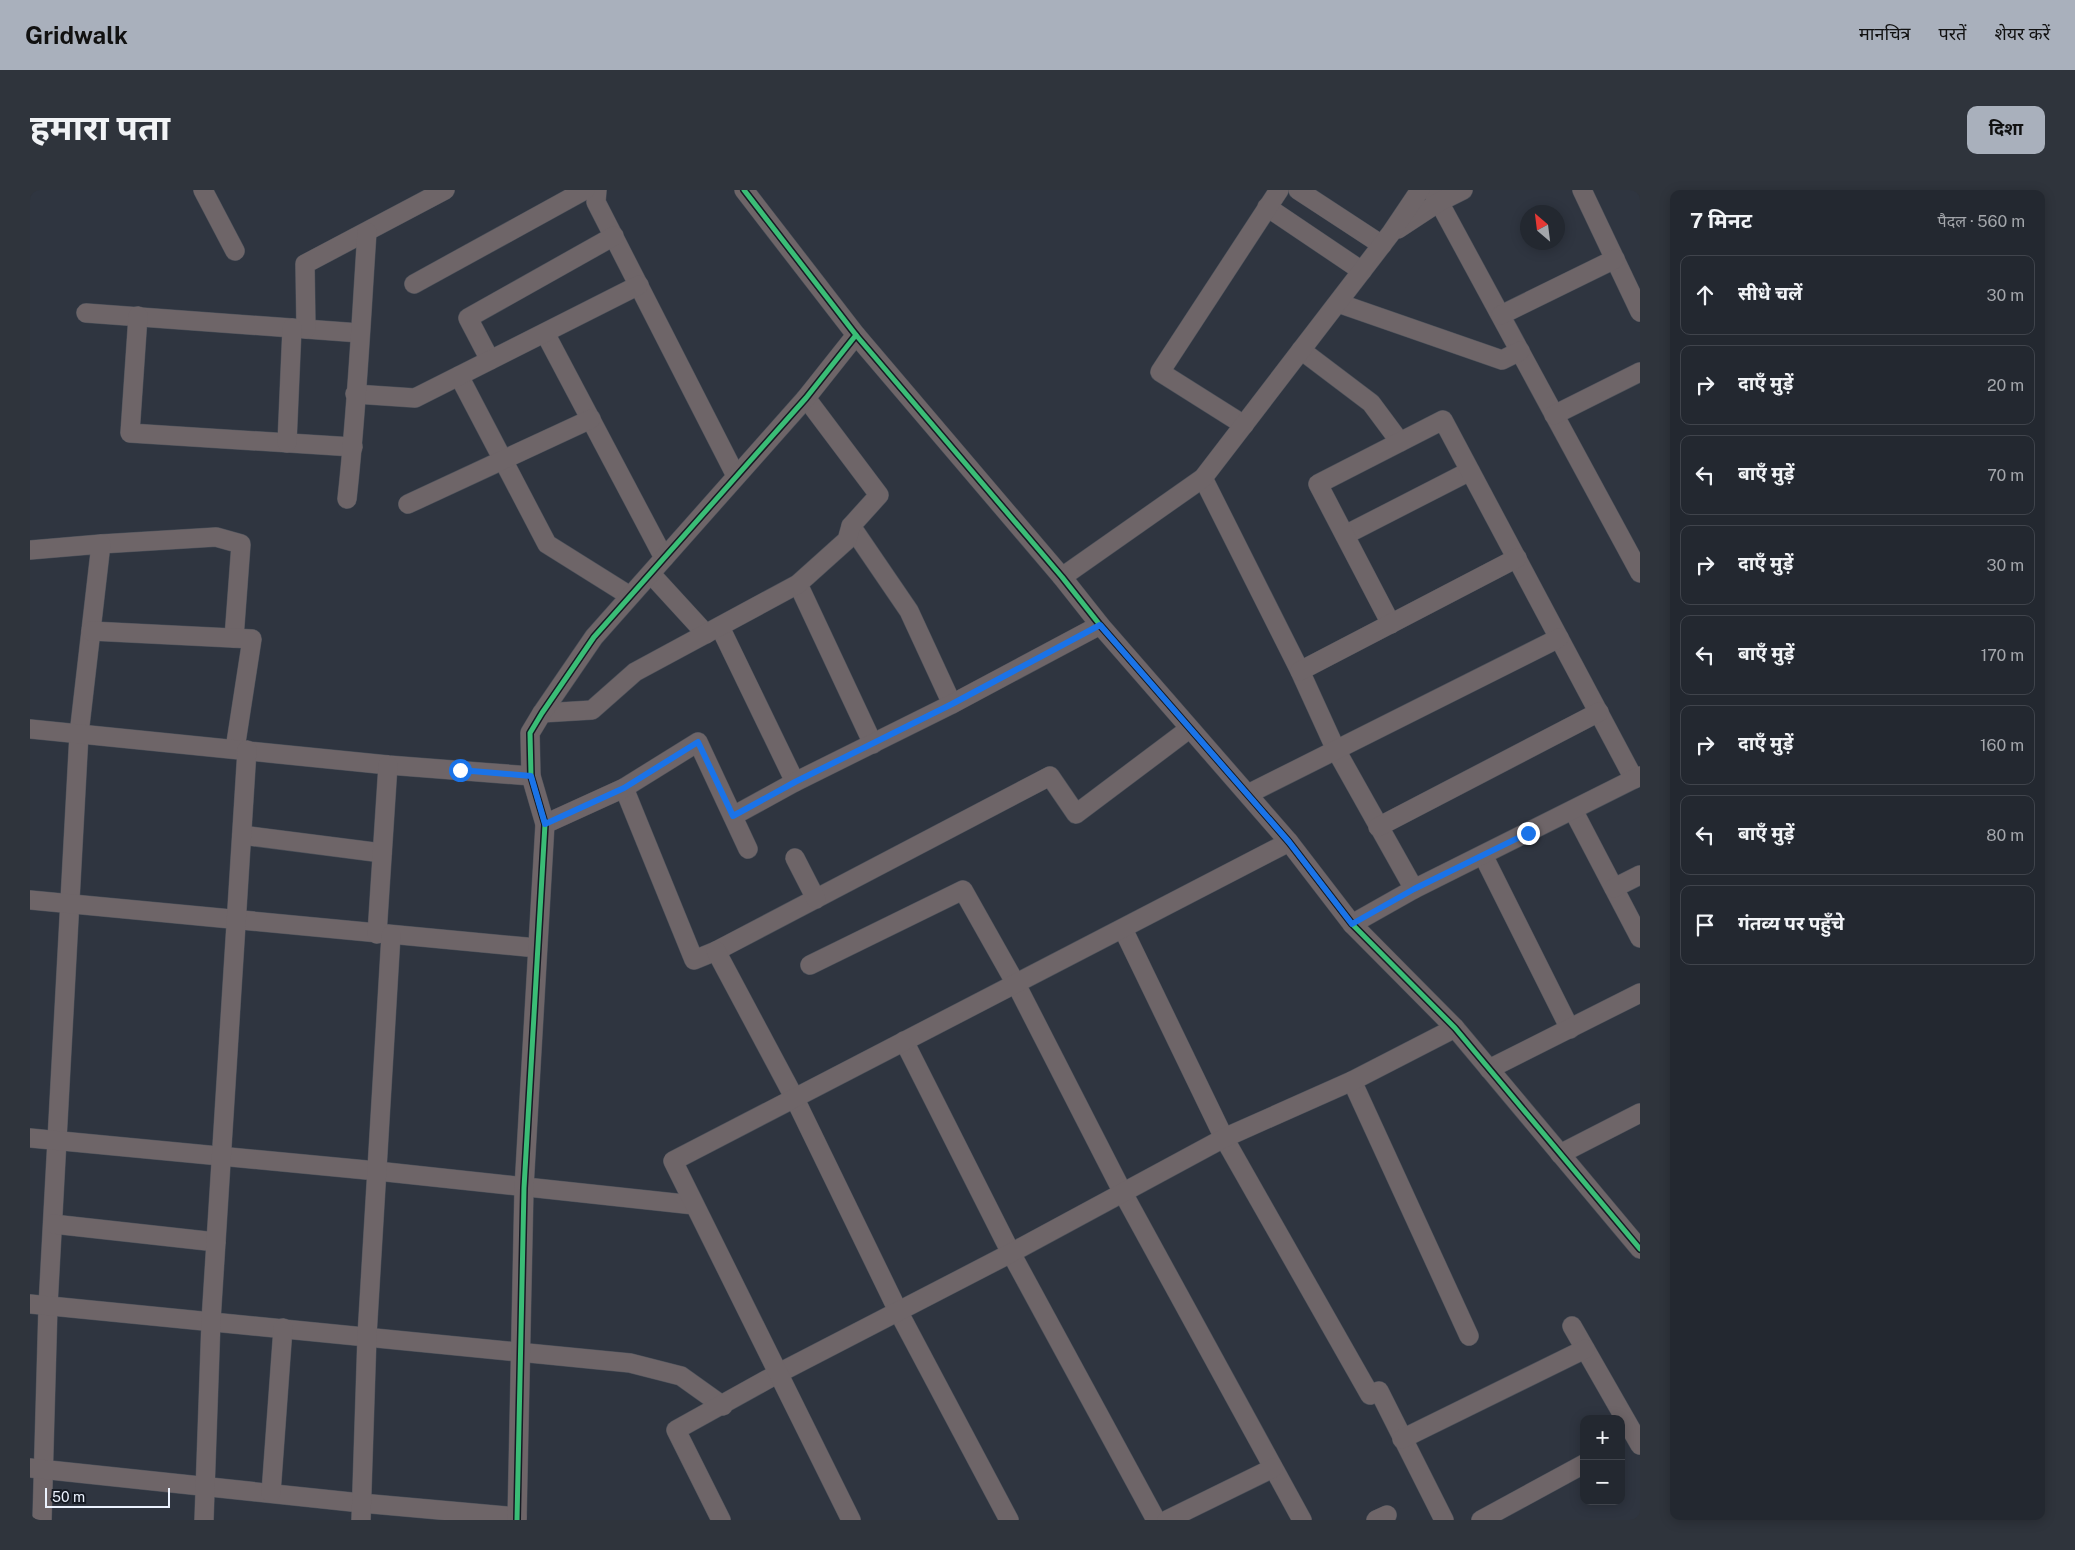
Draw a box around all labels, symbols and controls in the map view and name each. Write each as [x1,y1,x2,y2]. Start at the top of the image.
text: Gridwalk [25,21,128,49]
text: मानचित्र [1859,23,1911,44]
text: परतें [1939,23,1966,44]
text: शेयर करें [1994,23,2050,44]
button: दिशा [1967,106,2045,154]
text: हमारा पता [30,107,170,148]
north arrow [1520,205,1565,250]
text: 7 मिनट [1690,208,1752,233]
text: पैदल · 560 m [1938,212,2025,231]
icon: ahead [1691,281,1719,309]
text: सीधे चलें [1738,282,1802,304]
text: 30 m [1987,286,2024,305]
icon: right [1691,371,1719,399]
text: दाएँ मुड़ें [1738,372,1793,394]
text: 20 m [1987,376,2024,395]
icon: left [1691,461,1719,489]
text: बाएँ मुड़ें [1738,462,1794,484]
text: 70 m [1987,466,2024,485]
icon: right [1691,551,1719,579]
text: दाएँ मुड़ें [1738,552,1793,574]
text: 30 m [1987,556,2024,575]
icon: left [1691,641,1719,669]
text: बाएँ मुड़ें [1738,642,1794,664]
text: 170 m [1981,646,2024,665]
icon: right [1691,731,1719,759]
text: दाएँ मुड़ें [1738,732,1793,754]
text: 160 m [1980,736,2024,755]
route start [449,759,472,782]
icon: left [1691,821,1719,849]
route end [1517,822,1540,845]
text: बाएँ मुड़ें [1738,822,1794,844]
text: 80 m [1986,826,2024,845]
icon: arrive [1691,911,1719,939]
text: गंतव्य पर पहुँचे [1738,912,1844,934]
map controls [1580,1415,1625,1505]
button: + [1580,1415,1625,1460]
button: − [1580,1460,1625,1505]
scale bar [45,1485,170,1508]
text: 50 m [52,1489,85,1505]

